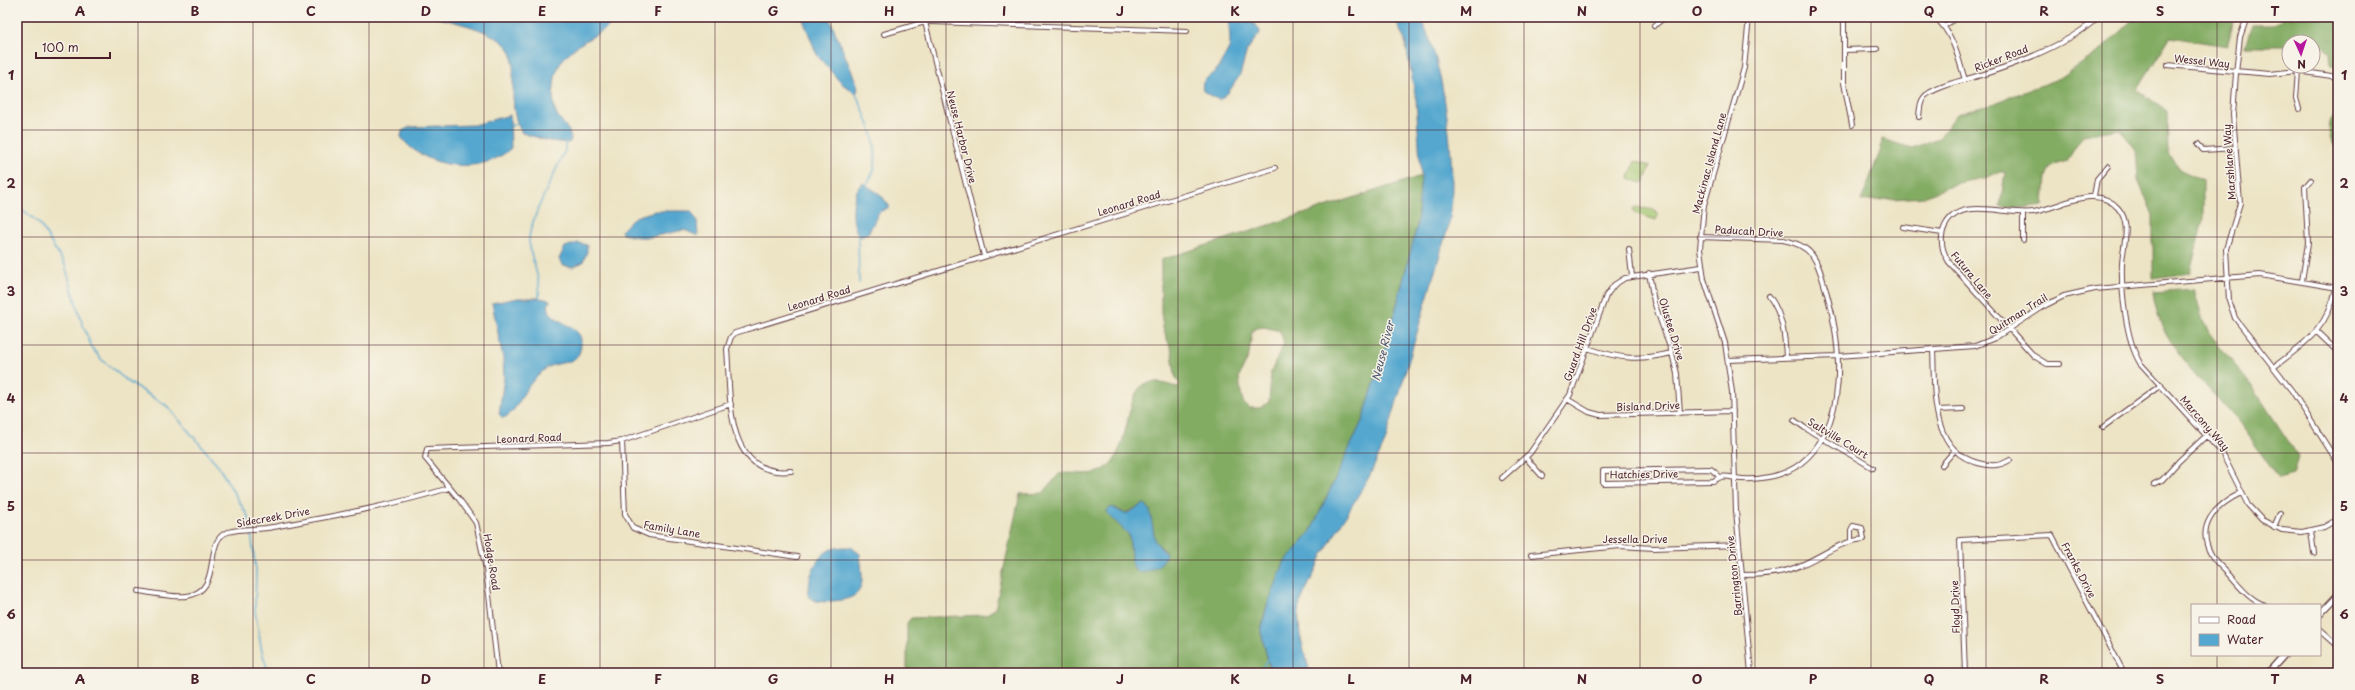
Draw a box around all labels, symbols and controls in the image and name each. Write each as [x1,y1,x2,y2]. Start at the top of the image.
text: A [75,1,85,20]
text: B [191,1,200,20]
text: C [306,1,316,20]
text: D [421,1,431,20]
text: E [538,1,546,20]
text: F [654,1,662,20]
text: G [768,1,778,20]
text: H [884,1,894,20]
text: I [1002,1,1006,20]
text: J [1116,1,1124,20]
text: K [1230,1,1240,20]
text: L [1347,1,1355,20]
text: M [1460,1,1472,20]
text: N [1577,1,1587,20]
text: O [1692,1,1702,20]
text: P [1809,1,1818,20]
text: Q [1924,1,1934,20]
text: R [2039,1,2049,20]
text: S [2156,1,2164,20]
text: T [2271,1,2280,20]
scale bar [36,34,110,60]
north arrow [2281,34,2321,74]
text: 100 m [42,38,79,56]
street label: Ricker Road [1972,40,2030,75]
street label: Wessel Way [2173,50,2231,71]
text: N [2296,56,2306,73]
text: 1 [8,65,14,84]
text: 1 [2341,65,2347,84]
street label: Neuse Harbor Drive [944,89,981,185]
street label: Mackinac Island Lane [1688,110,1729,215]
street label: Marshlane Way [2218,123,2239,201]
text: 2 [6,173,16,192]
text: 2 [2339,173,2349,192]
street label: Leonard Road [1095,186,1162,219]
street label: Paducah Drive [1714,221,1784,240]
street label: Futura Lane [1948,248,1997,302]
text: 3 [7,281,16,300]
street label: Leonard Road [785,281,852,314]
text: 3 [2340,281,2349,300]
street label: Quitman Trail [1985,289,2050,338]
street label: Olustee Drive [1656,296,1689,362]
street label: Guard Hill Drive [1559,305,1600,383]
water label: Neuse River [1367,317,1399,383]
text: 4 [7,388,16,407]
text: 4 [2340,388,2349,407]
street label: Marcony Way [2176,392,2234,454]
street label: Bisland Drive [1616,397,1680,414]
street label: Saltville Court [1805,414,1871,462]
street label: Leonard Road [496,429,562,446]
street label: Hatchies Drive [1610,465,1678,482]
text: 5 [7,496,15,515]
text: 5 [2340,496,2348,515]
street label: Sidecreek Drive [235,503,311,530]
street label: Family Lane [642,516,702,541]
street label: Jessella Drive [1602,531,1668,546]
street label: Hodge Road [481,532,504,592]
street label: Barrington Drive [1722,535,1745,617]
street label: Franks Drive [2058,539,2100,600]
street label: Floyd Drive [1946,580,1964,634]
text: 6 [6,604,16,623]
legend [2191,604,2321,656]
text: 6 [2339,604,2349,623]
text: Road [2227,610,2256,628]
text: Water [2227,630,2264,648]
text: A [75,669,85,688]
text: B [191,669,200,688]
text: C [306,669,316,688]
text: D [421,669,431,688]
text: E [538,669,546,688]
text: F [654,669,662,688]
text: G [768,669,778,688]
text: H [884,669,894,688]
text: I [1002,669,1006,688]
text: J [1116,669,1124,688]
text: K [1230,669,1240,688]
text: L [1347,669,1355,688]
text: M [1460,669,1472,688]
text: N [1577,669,1587,688]
text: O [1692,669,1702,688]
text: P [1809,669,1818,688]
text: Q [1924,669,1934,688]
text: R [2039,669,2049,688]
text: S [2156,669,2164,688]
text: T [2271,669,2280,688]

